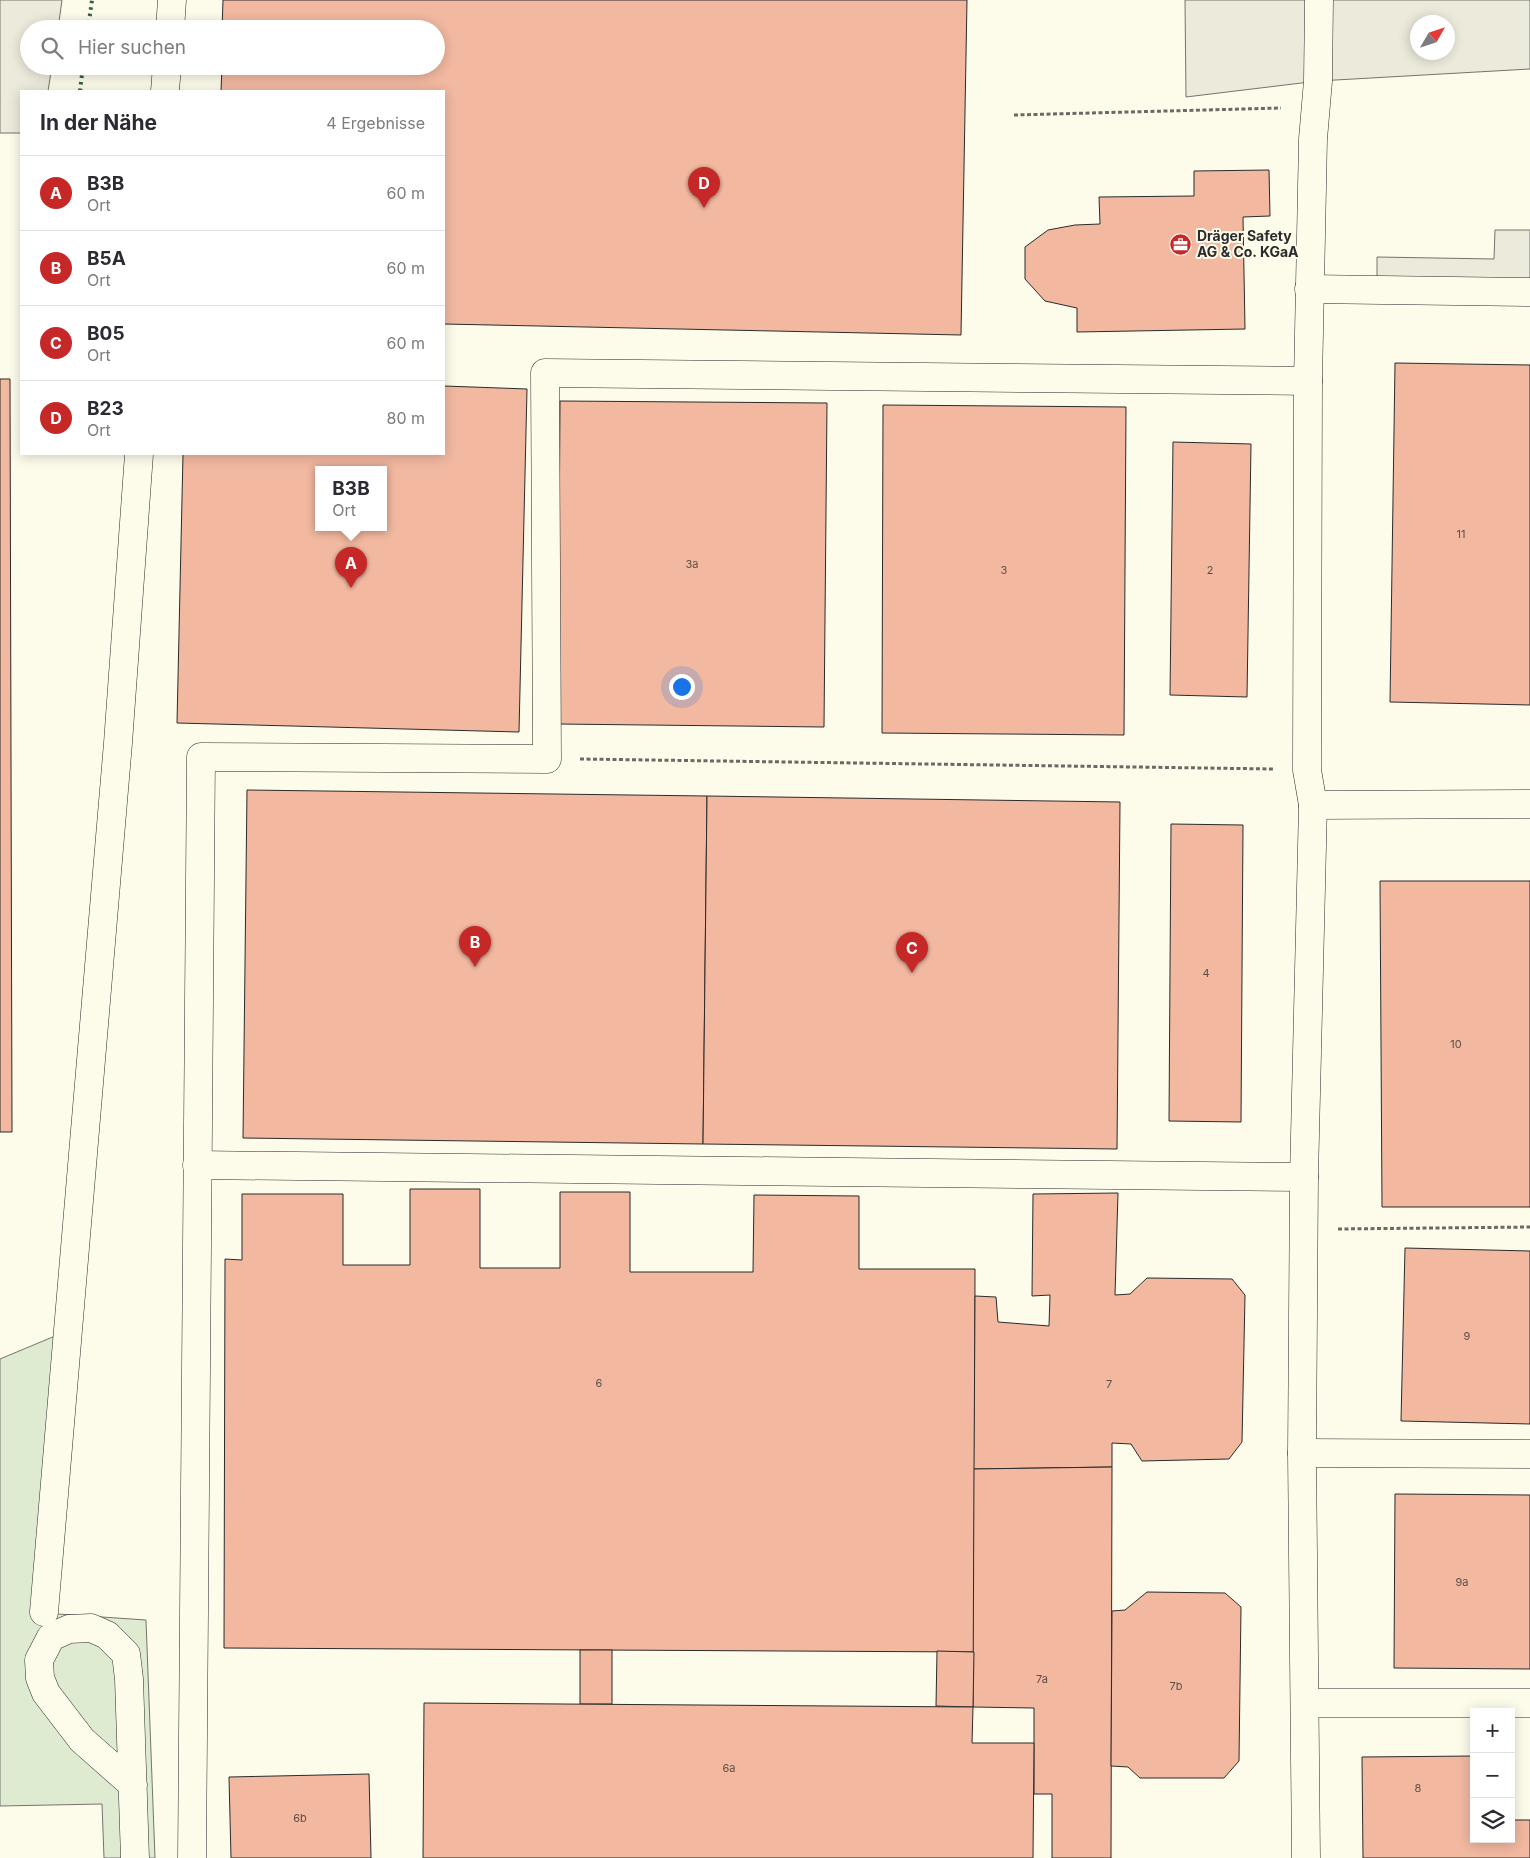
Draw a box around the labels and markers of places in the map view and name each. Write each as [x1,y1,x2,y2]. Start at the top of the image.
pin: D [688,167,720,208]
place label: Dräger Safety AG & Co. KGaA [1197,227,1299,260]
office icon: Dräger Safety AG & Co. KGaA [1169,232,1193,256]
pin: A [335,547,367,588]
pin: B [459,926,491,967]
pin: C [896,932,928,973]

